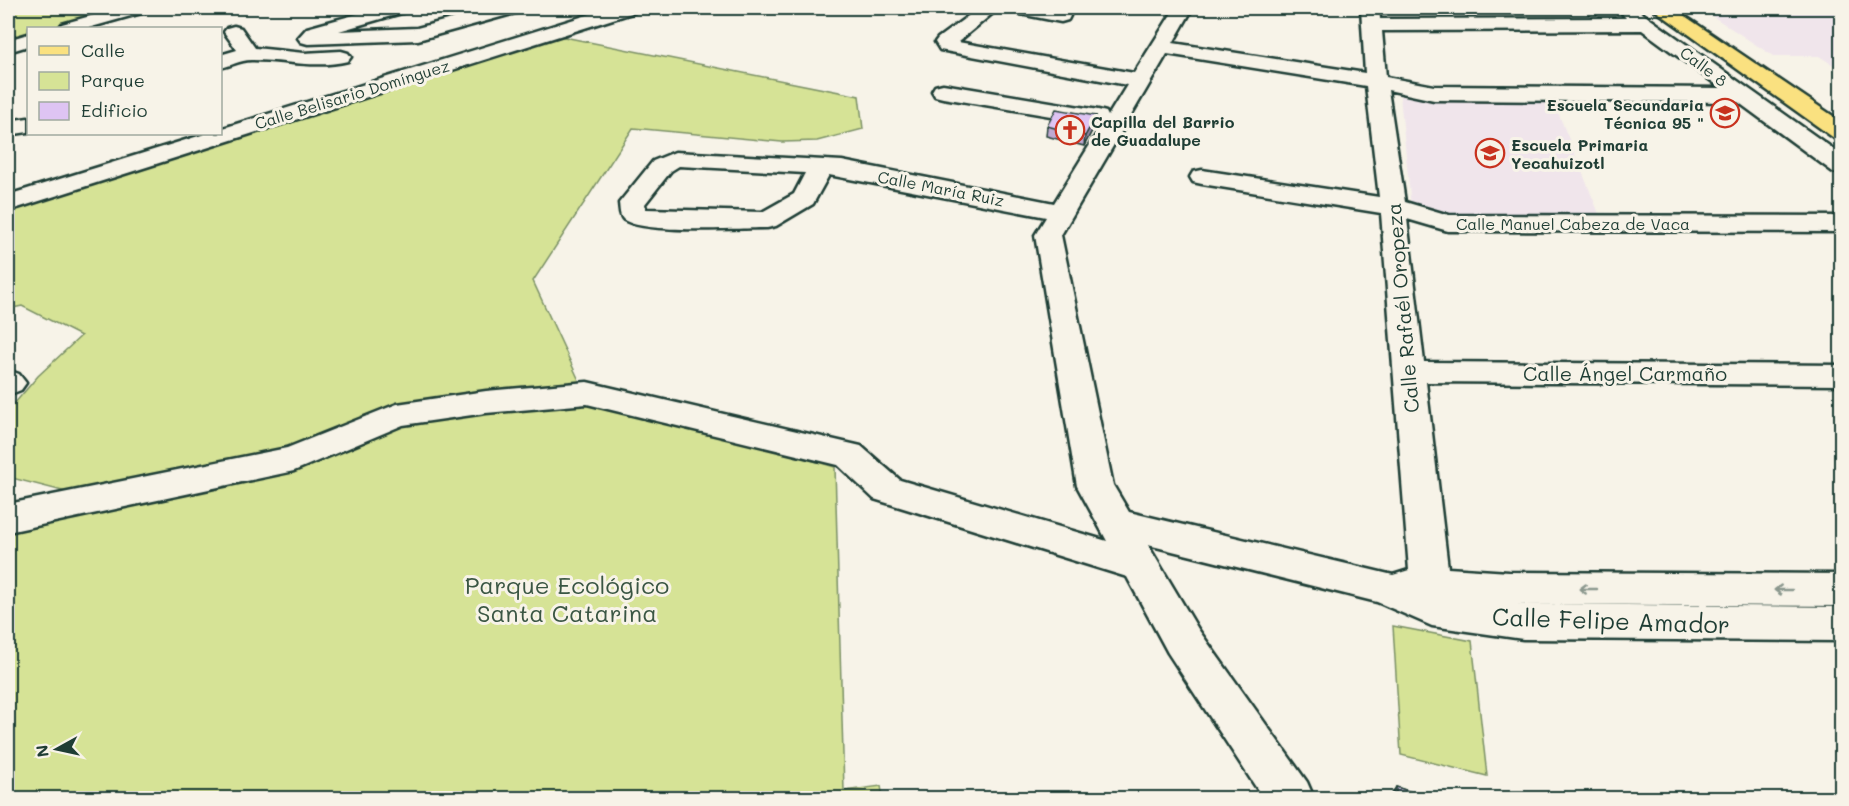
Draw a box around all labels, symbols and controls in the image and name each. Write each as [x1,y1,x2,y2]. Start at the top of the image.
legend [27,27,222,135]
text: Calle [81,38,125,62]
street label: Calle 8 [1676,41,1732,91]
street label: Calle Belisario Domínguez [252,54,452,134]
text: Parque [81,68,145,92]
place label: Escuela Secundaria Técnica 95 " [1547,94,1704,133]
school or university icon: Escuela Secundaria Técnica 95 " [1709,97,1741,129]
text: Edificio [81,98,148,122]
place label: Capilla del Barrio de Guadalupe [1091,111,1235,150]
church icon: Capilla del Barrio de Guadalupe [1054,114,1086,146]
place label: Escuela Primaria Yecahuizotl [1511,134,1648,173]
school or university icon: Escuela Primaria Yecahuizotl [1474,137,1506,169]
street label: Calle María Ruiz [876,165,1006,211]
street label: Calle Rafaél Oropeza [1380,202,1424,414]
street label: Calle Manuel Cabeza de Vaca [1456,213,1690,234]
street label: Calle Ángel Carmaño [1523,360,1727,386]
park label: Parque Ecológico Santa Catarina [465,569,669,628]
one-way arrow [1579,583,1599,595]
one-way arrow [1774,584,1794,596]
street label: Calle Felipe Amador [1492,600,1730,640]
north arrow [27,719,87,779]
text: N [30,744,53,759]

